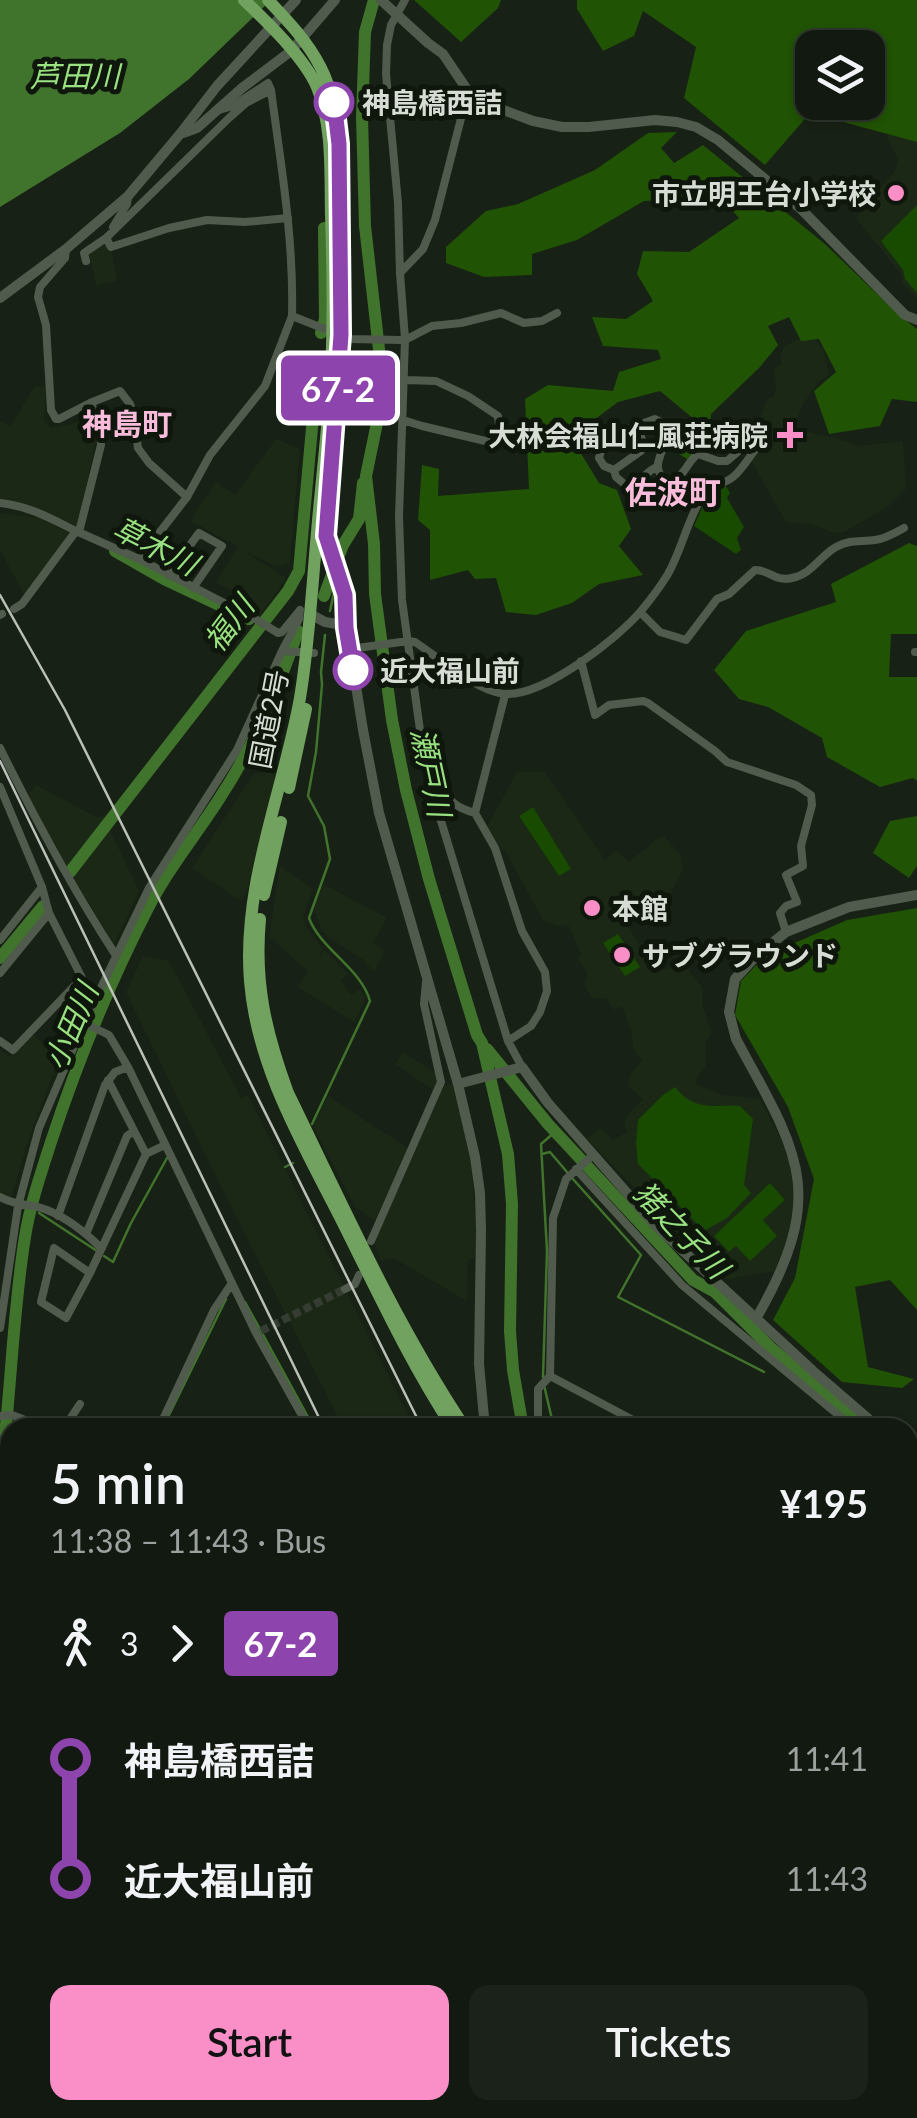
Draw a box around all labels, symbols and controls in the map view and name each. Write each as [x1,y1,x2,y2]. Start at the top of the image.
map controls [795,30,885,120]
button: layers [795,30,885,120]
water label: 芦田川 [30,57,123,93]
marker: 神島橋西詰 [315,83,353,121]
place label: 神島橋西詰 [362,85,502,119]
place label: 市立明王台小学校 [652,176,876,210]
marker: 市立明王台小学校 [885,182,907,204]
line badge: 67-2 [268,356,408,420]
text: 67-2 [301,367,375,409]
district label: 神島町 [82,405,172,441]
place label: 大林会福山仁風荘病院 [488,418,768,452]
marker: 大林会福山仁風荘病院 [777,422,803,448]
district label: 佐波町 [625,472,721,511]
water label: 草木川 [108,509,207,583]
water label: 福川 [196,586,262,658]
marker: 近大福山前 [334,651,372,689]
place label: 近大福山前 [380,653,520,687]
street label: 国道2号 [242,667,294,771]
water label: 瀬戸川 [405,724,460,823]
place label: 本館 [612,891,668,925]
marker: 本館 [581,897,603,919]
place label: サブグラウンド [642,938,838,972]
marker: サブグラウンド [611,944,633,966]
water label: 小田川 [36,975,105,1074]
water label: 猪之子川 [627,1173,739,1287]
text: 5 min [50,1450,186,1516]
text: ¥195 [780,1480,868,1526]
text: 11:38 – 11:43 · Bus [50,1521,326,1560]
icon: walk [50,1616,105,1671]
icon: forward [154,1616,209,1671]
text: 67-2 [244,1622,318,1664]
text: 3 [120,1624,139,1663]
text: 神島橋西詰 [124,1737,314,1783]
text: 11:41 [786,1739,868,1778]
text: 近大福山前 [124,1857,314,1903]
text: 11:43 [786,1859,868,1898]
button: Start [50,1985,449,2100]
button: Tickets [469,1985,868,2100]

